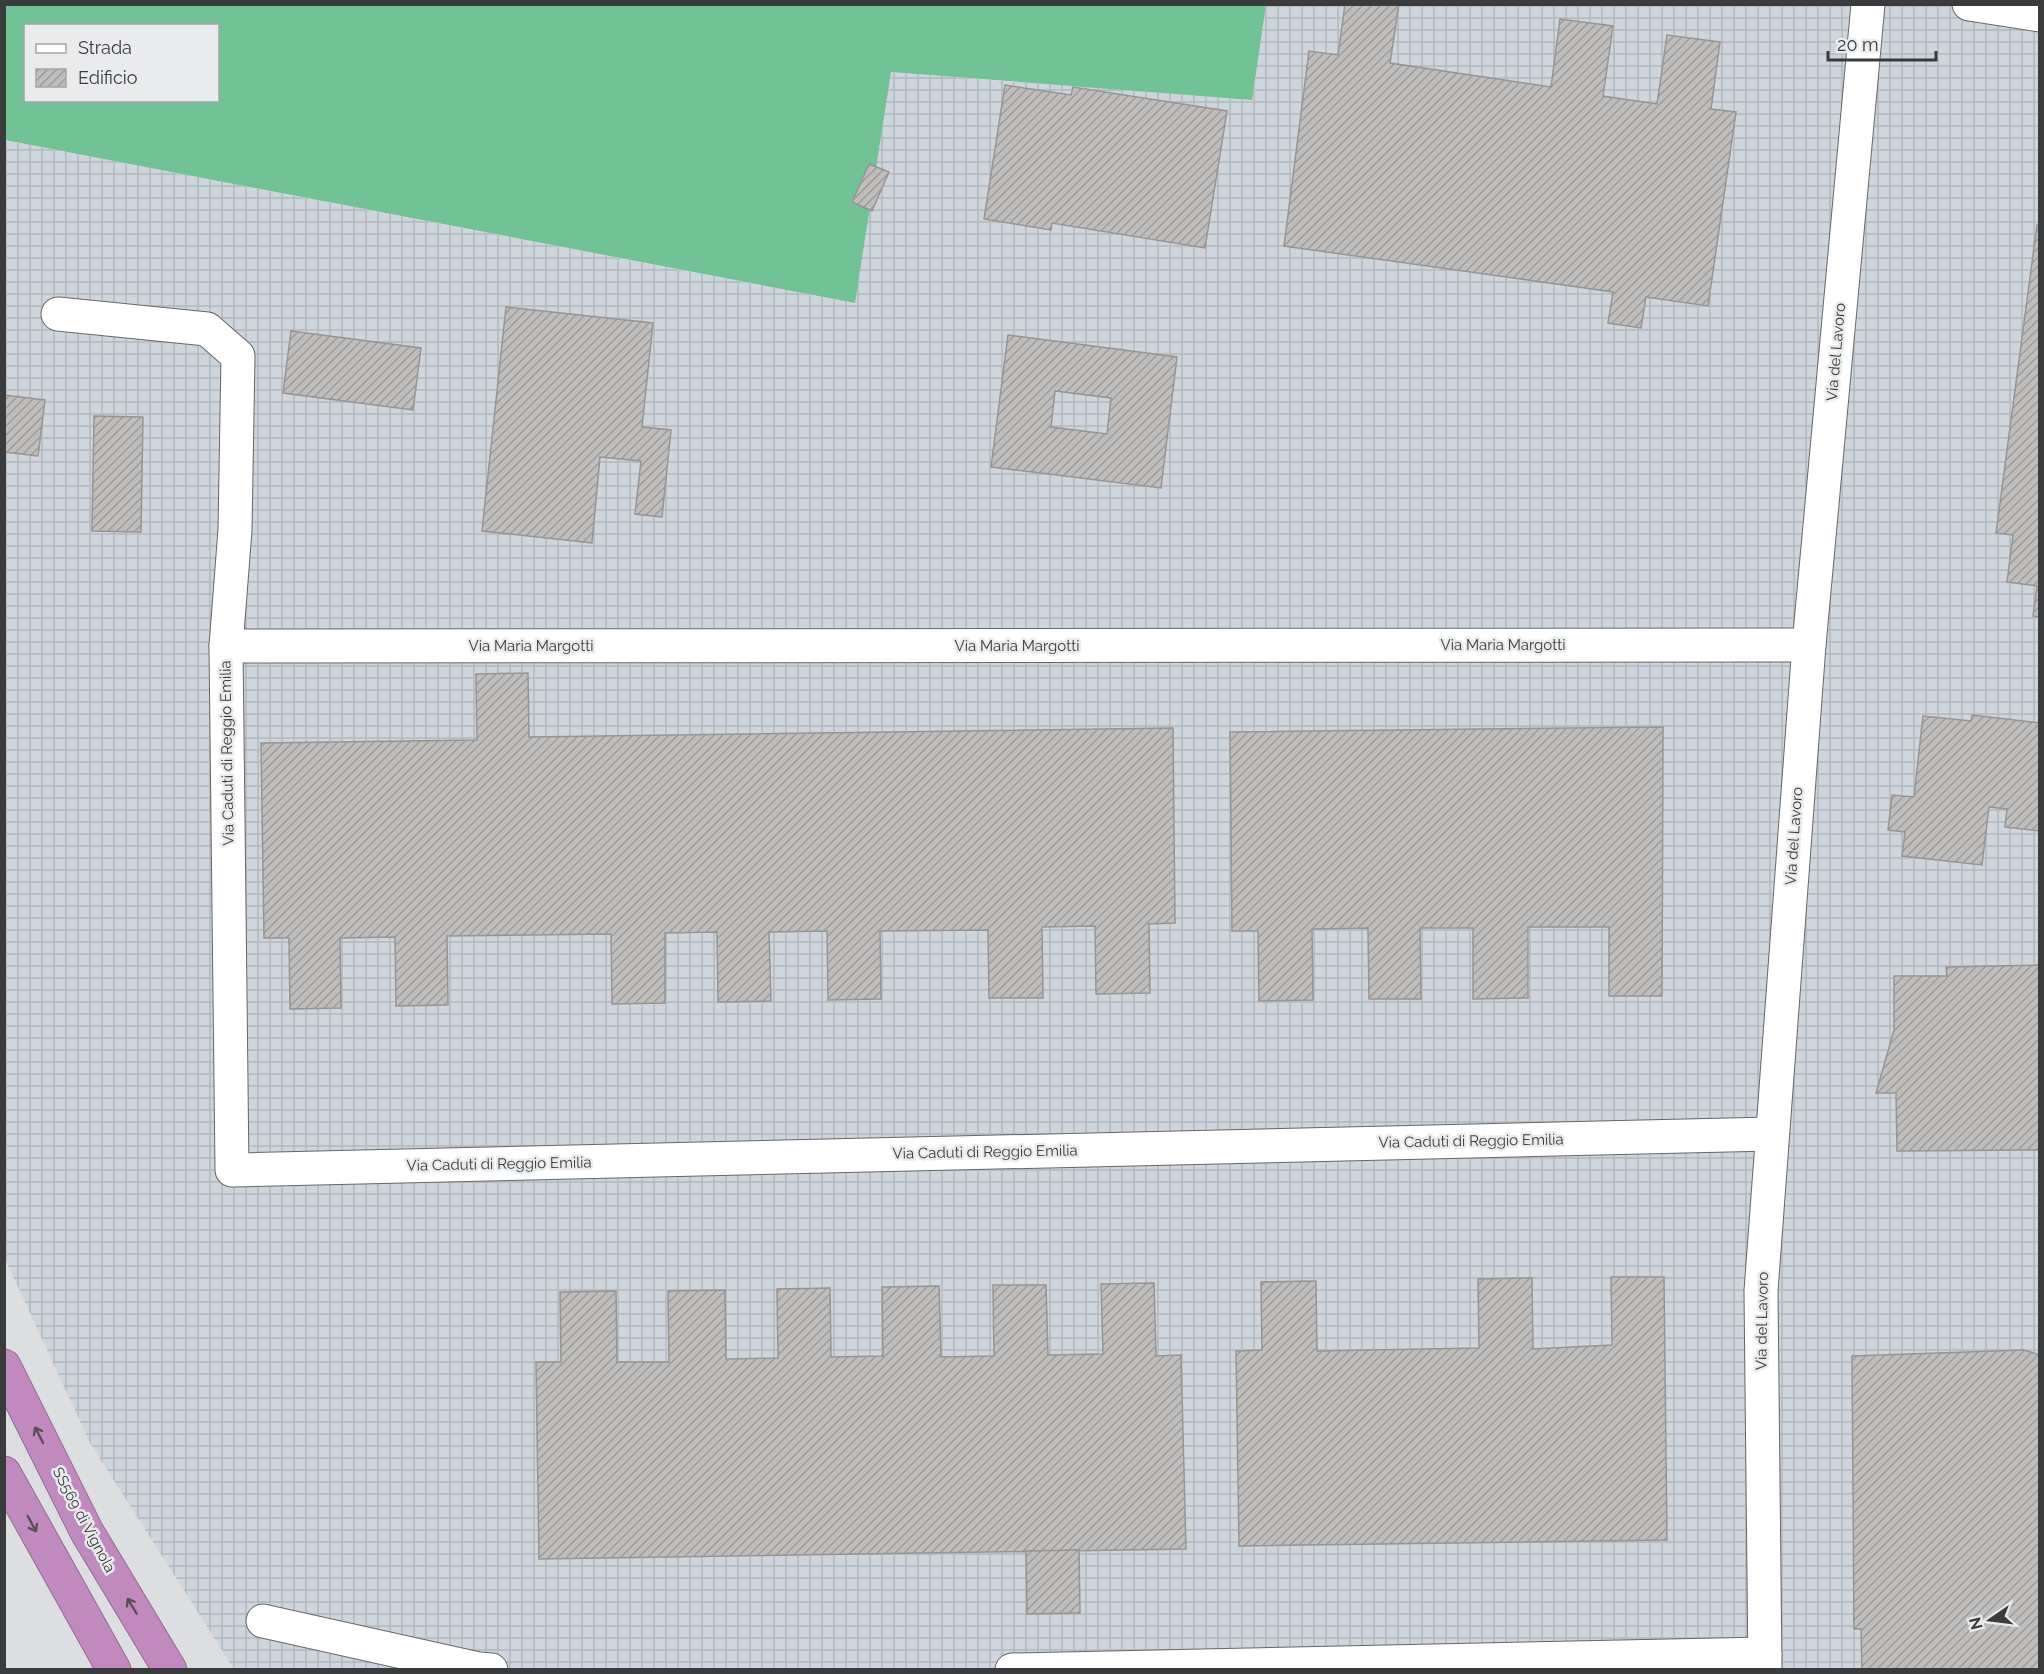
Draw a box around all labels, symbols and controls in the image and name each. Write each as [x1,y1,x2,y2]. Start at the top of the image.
legend [24,24,219,102]
scale bar [1828,24,1936,62]
text: 20 m [1837,34,1879,55]
text: Strada [78,37,132,58]
text: Edificio [78,67,138,88]
street label: Via del Lavoro [1823,302,1849,402]
street label: Via Maria Margotti [1441,636,1565,654]
street label: Via Maria Margotti [469,637,593,655]
street label: Via Maria Margotti [955,637,1079,655]
street label: Via Caduti di Reggio Emilia [216,660,238,846]
street label: Via del Lavoro [1782,786,1806,886]
street label: Via Caduti di Reggio Emilia [1378,1130,1564,1152]
street label: Via Caduti di Reggio Emilia [892,1141,1078,1163]
street label: Via Caduti di Reggio Emilia [406,1153,592,1175]
street label: Via del Lavoro [1752,1272,1772,1370]
one-way arrow [33,1427,45,1444]
street label: SS569 di Vignola [49,1464,119,1576]
one-way arrow [26,1515,38,1532]
north arrow [1960,1590,2020,1650]
one-way arrow [126,1598,138,1615]
text: N [1965,1615,1987,1632]

